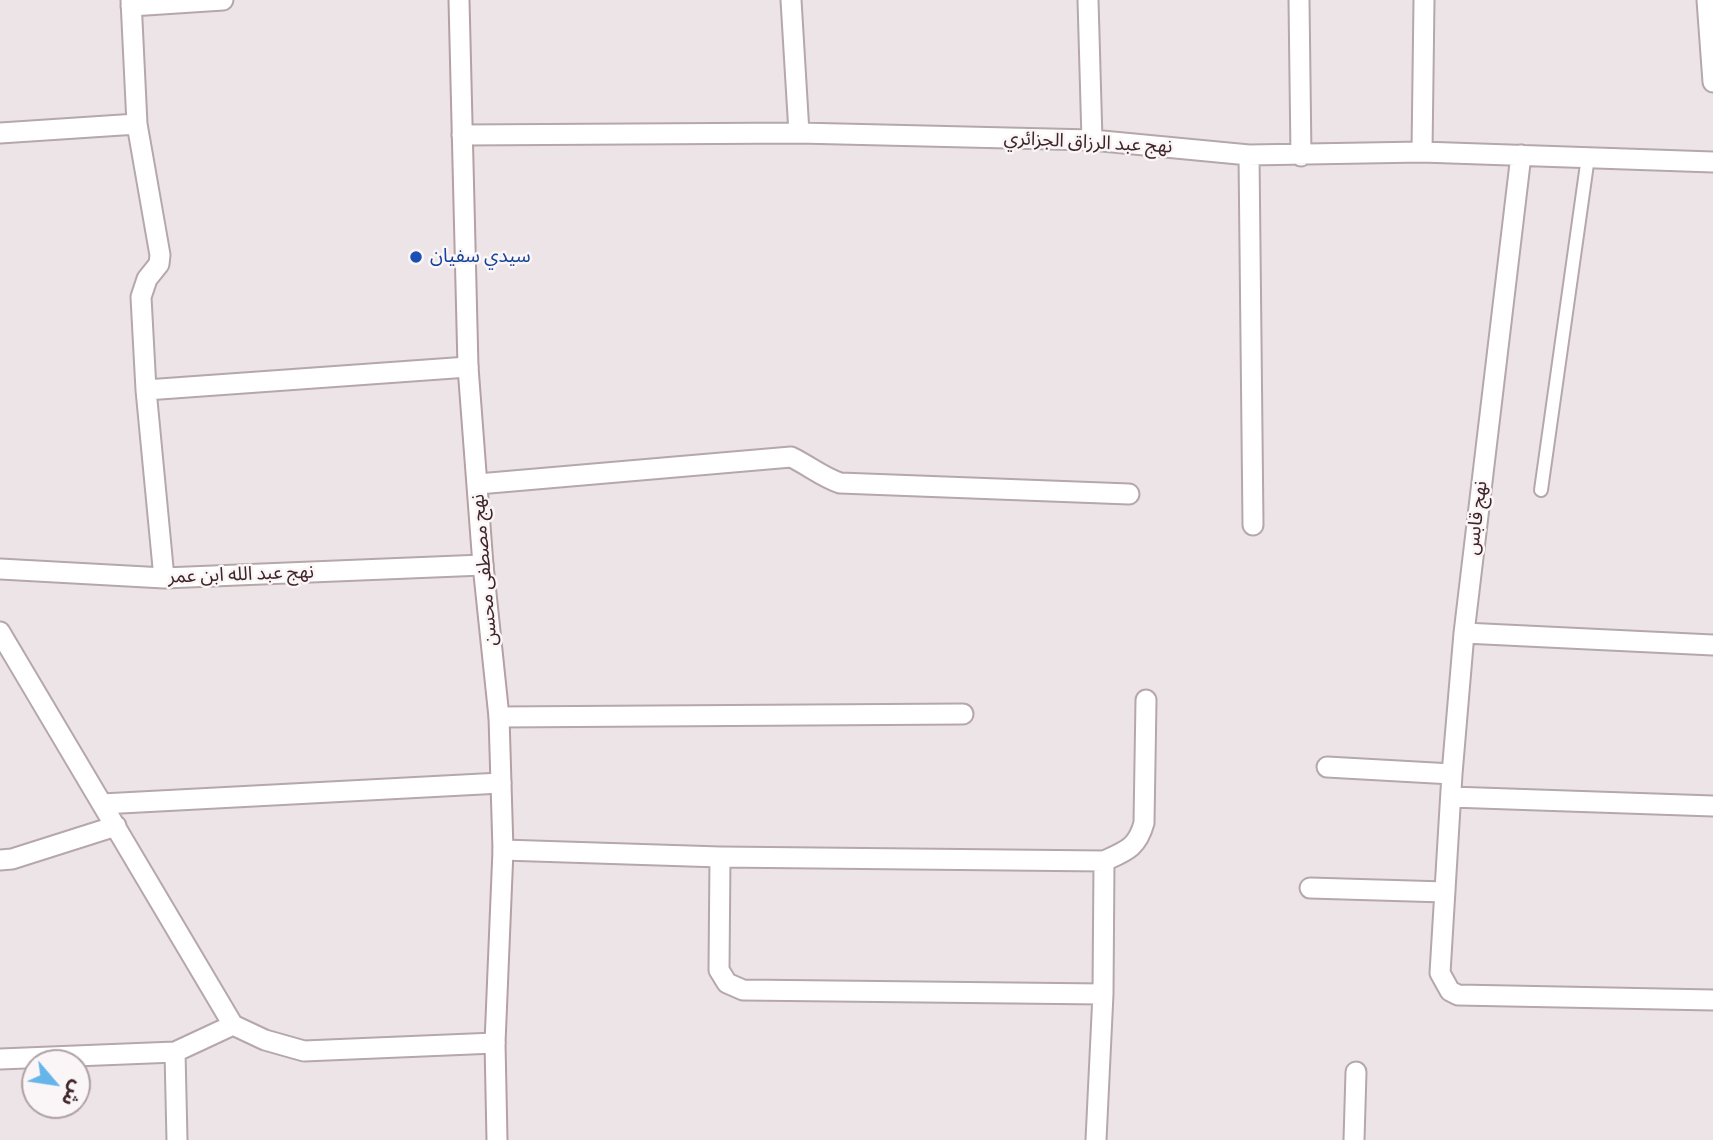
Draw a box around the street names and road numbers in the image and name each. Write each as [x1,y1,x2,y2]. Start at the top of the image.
street label: نهج عبد الرزاق الجزائري [1003,127,1173,159]
street label: نهج قابس [1461,480,1493,556]
street label: نهج مصطفى محسن [467,493,503,647]
street label: نهج عبد الله ابن عمر [168,561,314,589]

